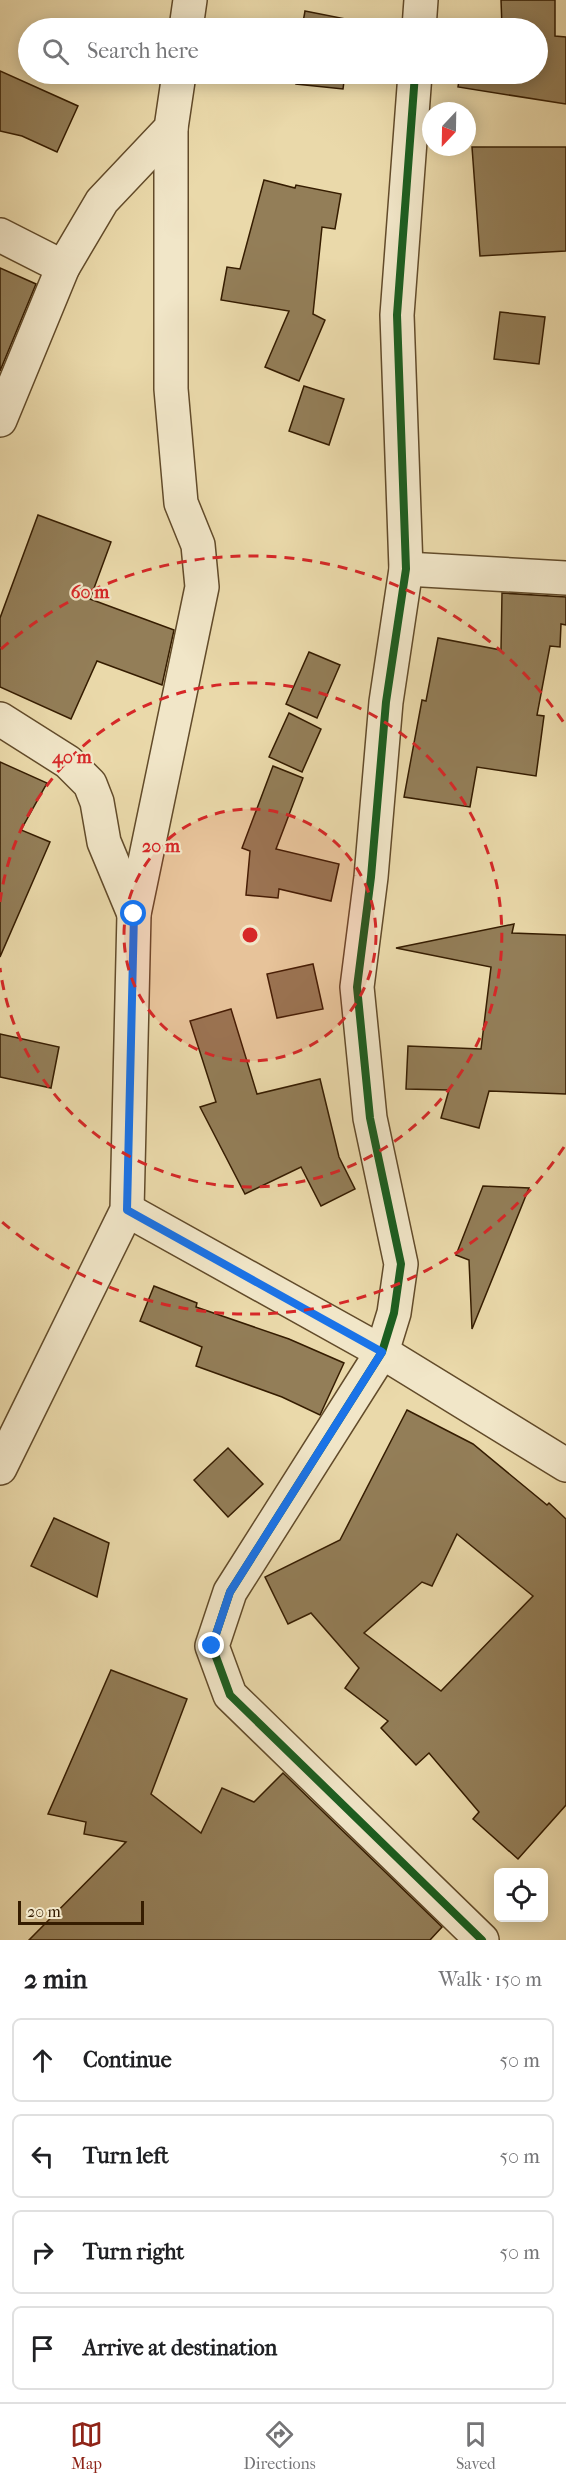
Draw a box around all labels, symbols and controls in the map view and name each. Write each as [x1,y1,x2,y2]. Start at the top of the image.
search box [18,18,548,84]
icon: search [39,35,72,68]
text: Search here [87,38,199,64]
north arrow [422,102,476,156]
text: 60 m [71,582,110,603]
text: 40 m [51,747,93,768]
text: 20 m [142,836,181,857]
route start [120,900,146,926]
centre of rings [240,925,260,945]
route end [198,1632,224,1658]
map controls [494,1868,548,1922]
button: locate [494,1868,548,1922]
scale bar [18,1898,144,1926]
text: 20 m [27,1902,61,1921]
text: 2 min [24,1964,87,1995]
text: Walk · 150 m [438,1968,542,1991]
icon: ahead [26,2044,59,2077]
text: Continue [83,2047,172,2073]
text: 50 m [499,2049,540,2072]
icon: left [26,2140,59,2173]
text: Turn left [83,2143,169,2169]
text: 50 m [499,2145,540,2168]
icon: right [26,2236,59,2269]
text: Turn right [83,2239,184,2265]
text: 50 m [499,2241,540,2264]
icon: arrive [26,2332,59,2365]
text: Arrive at destination [83,2335,277,2361]
tab: Map [70,2418,103,2473]
tab: Directions [244,2418,316,2473]
tab: Saved [456,2418,496,2473]

